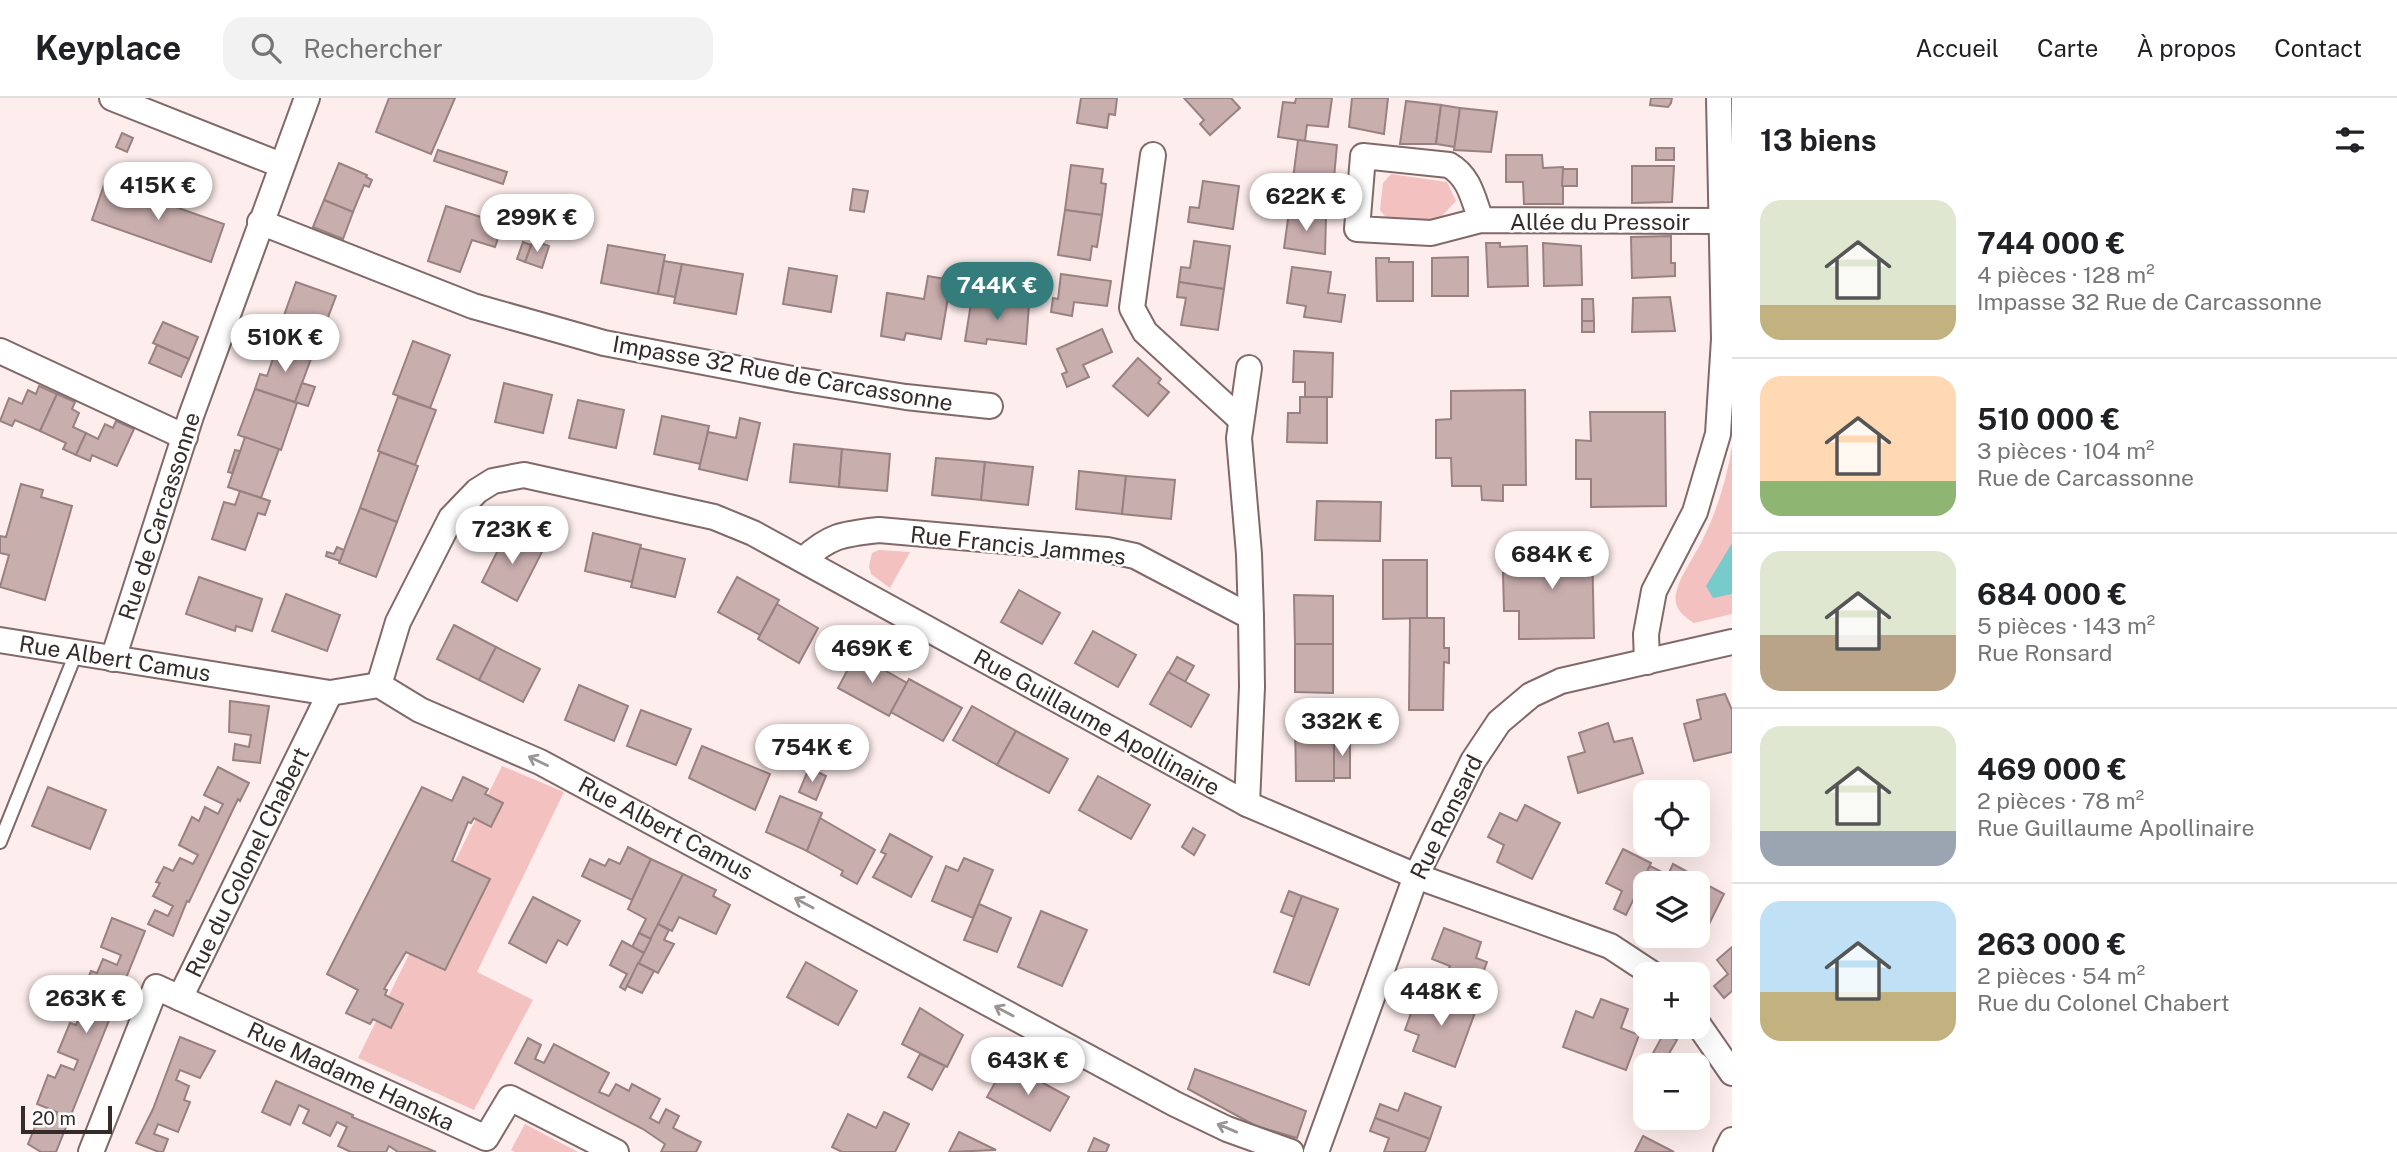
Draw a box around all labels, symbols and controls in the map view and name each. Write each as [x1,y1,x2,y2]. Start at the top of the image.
search box [223,17,713,80]
text: Keyplace [35,29,181,67]
icon: search [247,29,285,67]
text: Rechercher [303,33,443,64]
text: Accueil [1916,34,1999,62]
text: Carte [2037,34,2098,62]
text: À propos [2136,34,2236,62]
text: Contact [2274,34,2362,62]
icon: filters [2331,121,2369,159]
text: 13 biens [1760,122,1877,158]
pin: 415K € [101,162,215,222]
text: 415K € [119,171,197,198]
pin: 622K € [1249,174,1363,233]
text: 622K € [1265,182,1347,209]
pin: 299K € [480,194,594,254]
text: 299K € [496,203,578,230]
street label: Allée du Pressoir [1510,208,1690,235]
text: 744 000 € [1977,225,2126,261]
icon: home [1816,228,1900,312]
text: 4 pièces · 128 m² [1977,261,2155,288]
pin: 744K € [940,262,1054,322]
text: 744K € [957,271,1037,298]
text: Impasse 32 Rue de Carcassonne [1977,288,2322,315]
pin: 510K € [228,314,342,374]
text: 510K € [247,323,323,350]
street label: Impasse 32 Rue de Carcassonne [611,330,955,416]
text: 510 000 € [1977,401,2120,437]
icon: home [1816,404,1900,488]
street label: Rue de Carcassonne [113,409,205,623]
text: 3 pièces · 104 m² [1977,437,2155,464]
text: Rue de Carcassonne [1977,464,2194,491]
pin: 723K € [455,506,569,566]
text: 723K € [471,515,553,542]
street label: Rue Francis Jammes [909,520,1127,570]
pin: 684K € [1495,532,1609,591]
text: 684K € [1511,540,1593,567]
text: 684 000 € [1977,576,2127,612]
icon: home [1816,579,1900,663]
text: 5 pièces · 143 m² [1977,612,2155,639]
pin: 469K € [815,626,929,685]
street label: Rue Albert Camus [17,630,213,686]
text: 469K € [831,634,913,661]
text: Rue Ronsard [1977,639,2112,666]
street label: Rue Guillaume Apollinaire [969,643,1225,801]
pin: 332K € [1285,698,1399,758]
text: 332K € [1301,707,1383,734]
pin: 754K € [755,724,869,784]
text: 754K € [771,733,853,760]
street label: Rue du Colonel Chabert [179,743,315,981]
street label: Rue Ronsard [1404,750,1488,884]
text: 469 000 € [1977,751,2127,787]
one-way arrow [528,754,549,767]
icon: home [1816,754,1900,838]
street label: Rue Albert Camus [574,771,758,885]
map controls [1633,780,1710,1130]
button: locate [1633,780,1710,857]
text: 2 pièces · 78 m² [1977,787,2144,814]
text: Rue Guillaume Apollinaire [1977,814,2254,841]
button: layers [1633,871,1710,948]
one-way arrow [794,895,815,909]
text: 263 000 € [1977,926,2127,962]
icon: home [1816,929,1900,1013]
button: + [1633,962,1710,1039]
text: 2 pièces · 54 m² [1977,962,2145,989]
pin: 448K € [1384,968,1498,1028]
pin: 263K € [29,976,143,1035]
text: 448K € [1400,977,1482,1004]
text: 263K € [45,984,127,1011]
text: Rue du Colonel Chabert [1977,989,2230,1016]
one-way arrow [994,1004,1015,1017]
street label: Rue Madame Hanska [243,1016,459,1136]
pin: 643K € [971,1038,1085,1097]
text: 643K € [987,1046,1069,1073]
button: − [1633,1053,1710,1130]
scale bar [21,1103,112,1135]
text: 20 m [32,1107,76,1129]
one-way arrow [1217,1121,1238,1134]

